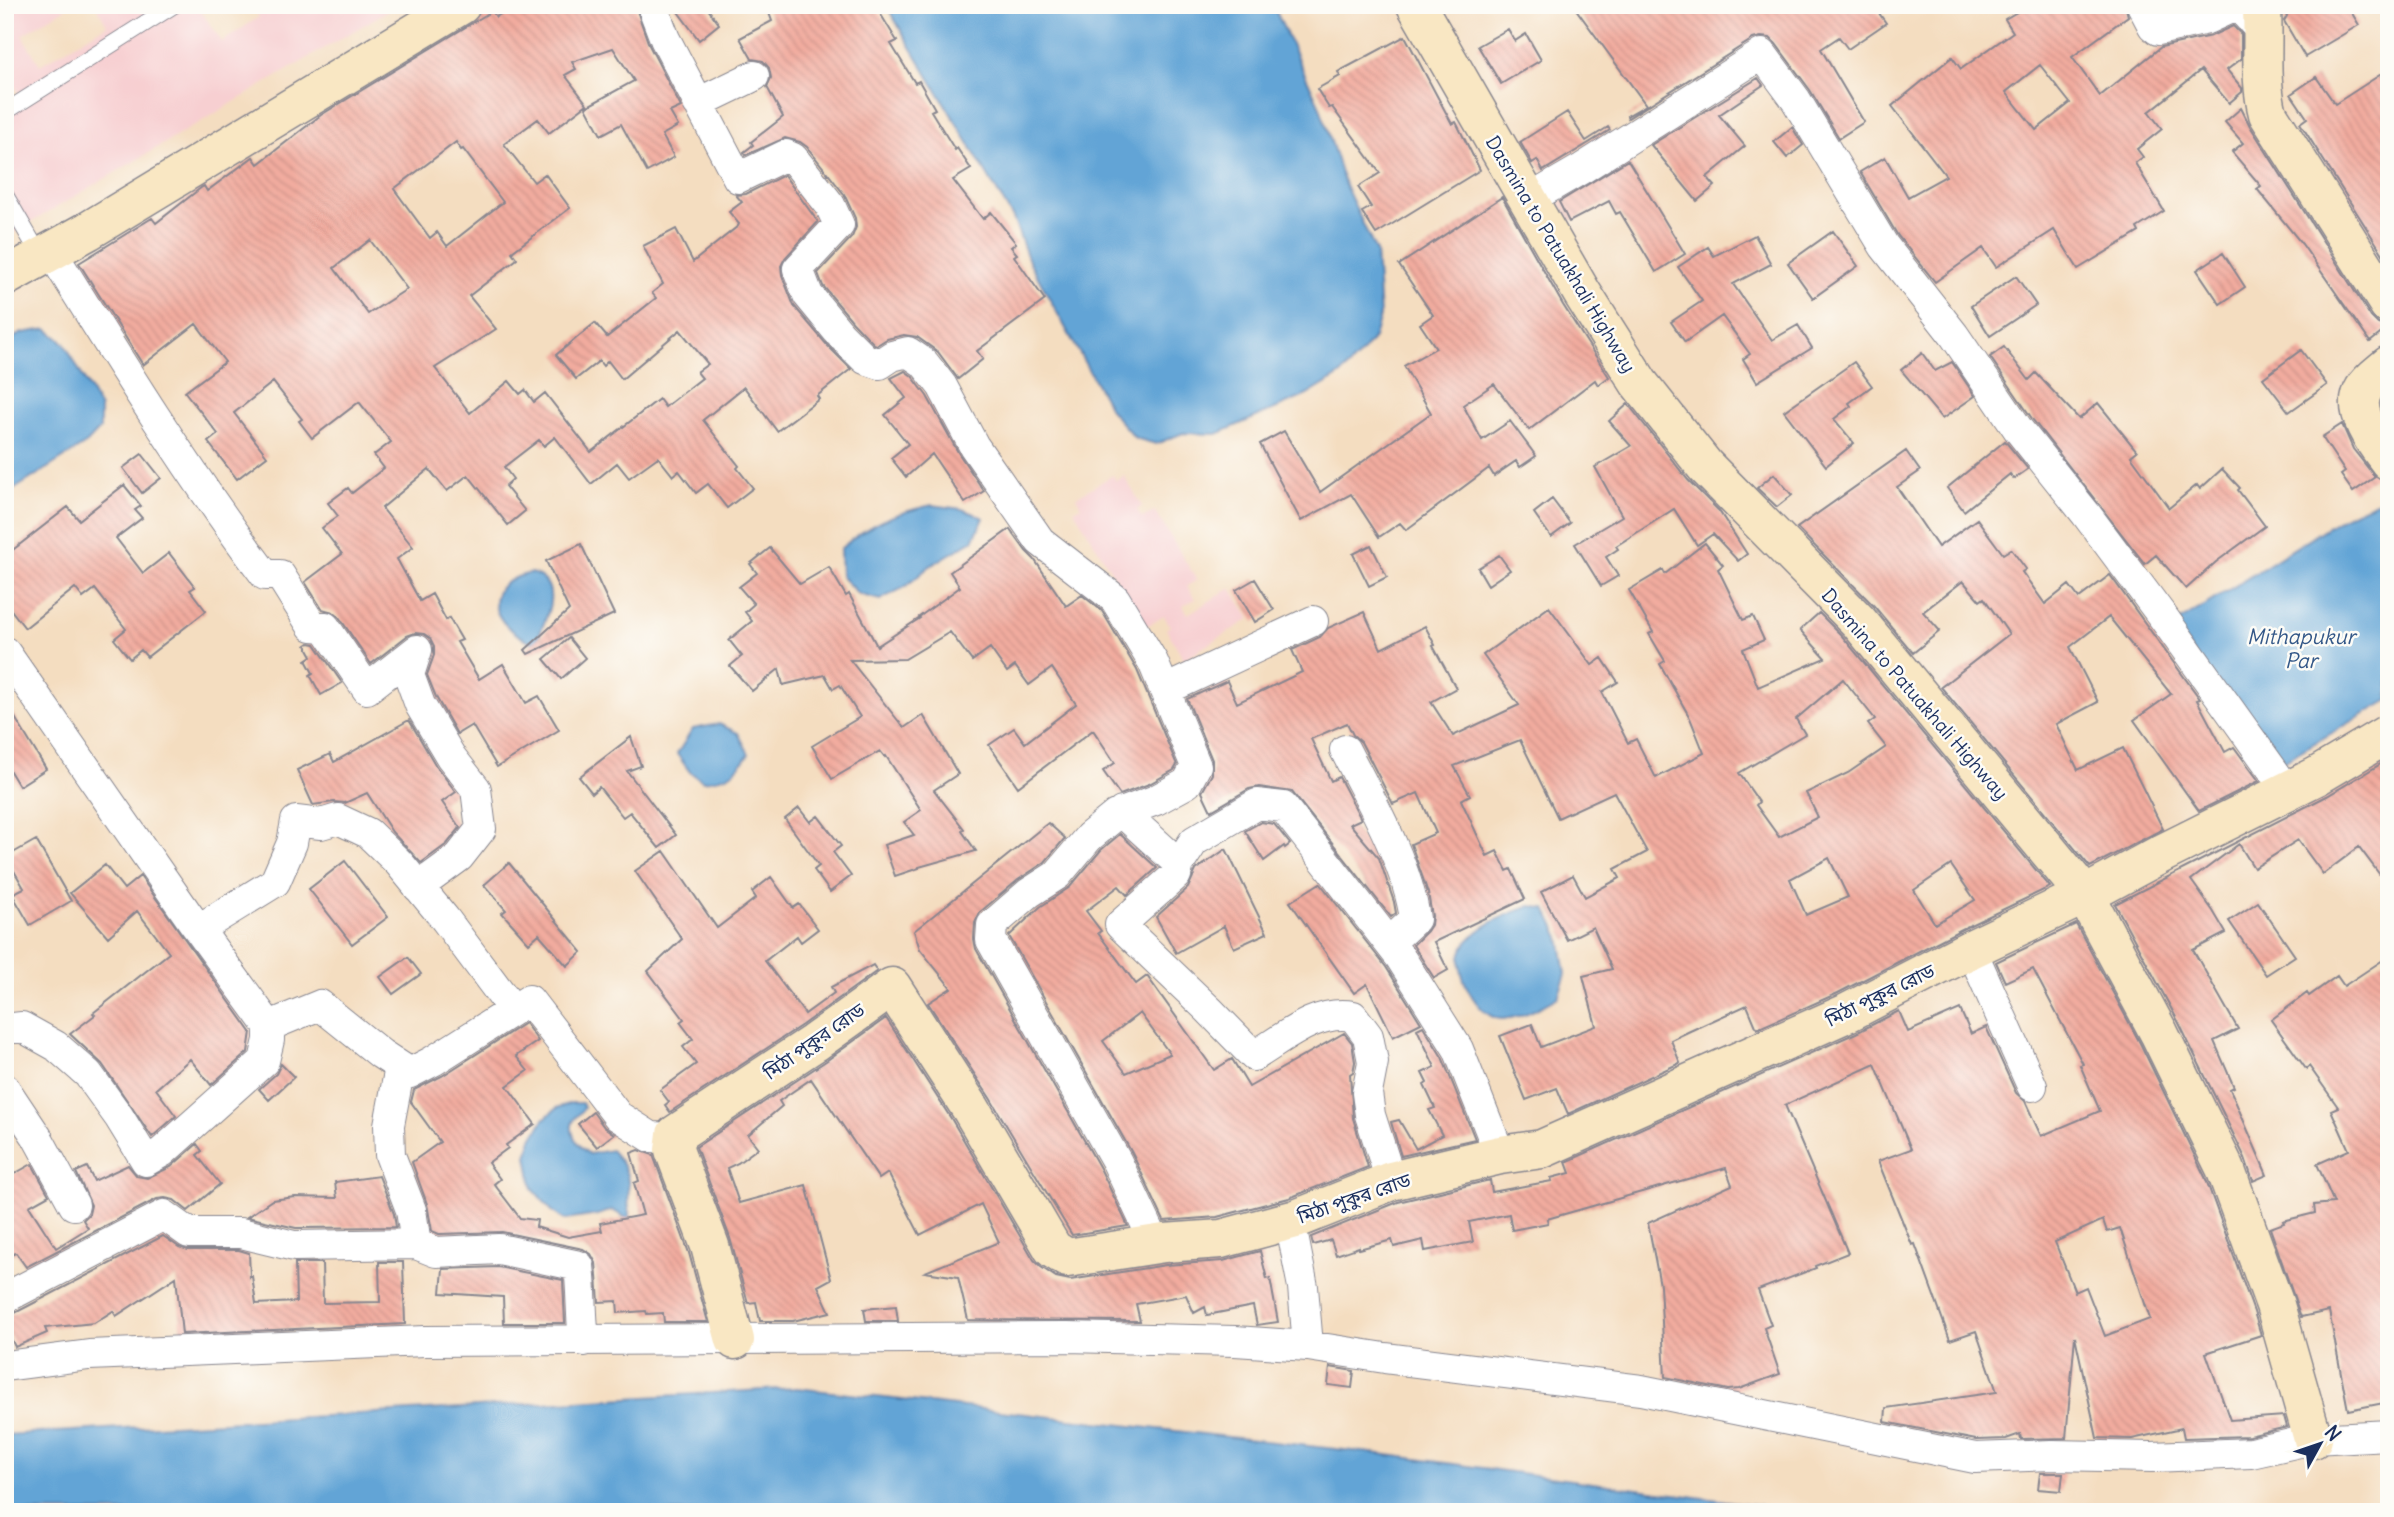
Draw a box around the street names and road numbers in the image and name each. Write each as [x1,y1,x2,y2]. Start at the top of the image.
street label: Dasmina to Patuakhali Highway [1481,131,1641,377]
street label: Dasmina to Patuakhali Highway [1817,583,2013,805]
street label: মিঠা পুকুর রোড [1821,958,1939,1032]
street label: মিঠা পুকুর রোড [758,997,870,1085]
street label: মিঠা পুকুর রোড [1293,1167,1414,1229]

